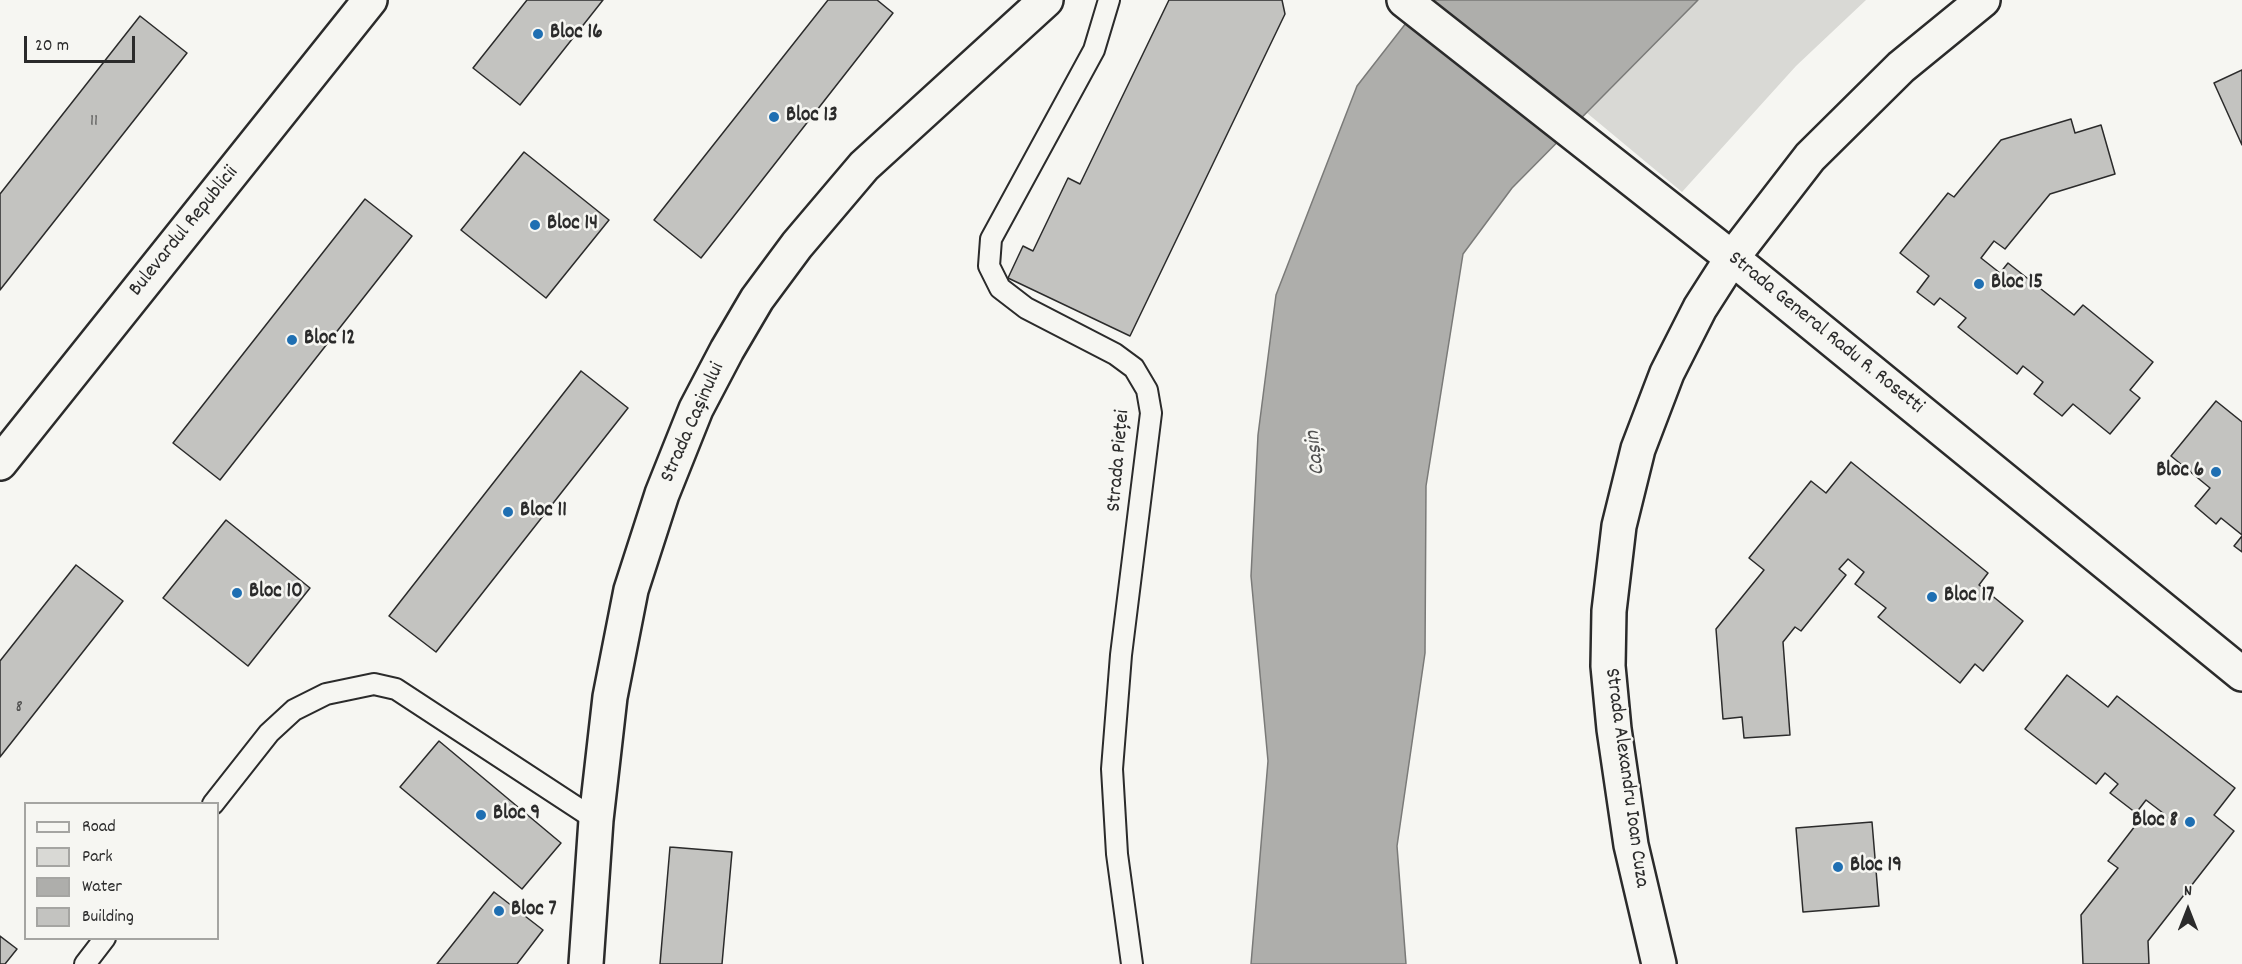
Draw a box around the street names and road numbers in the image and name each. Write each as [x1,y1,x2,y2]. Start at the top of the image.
street label: Bulevardul Republicii [125,162,245,302]
street label: Strada General Radu R. Rosetti [1722,247,1928,421]
street label: Strada Cașinului [656,359,732,487]
street label: Strada Pieței [1103,409,1137,513]
street label: Strada Alexandru Ioan Cuza [1597,667,1653,889]

